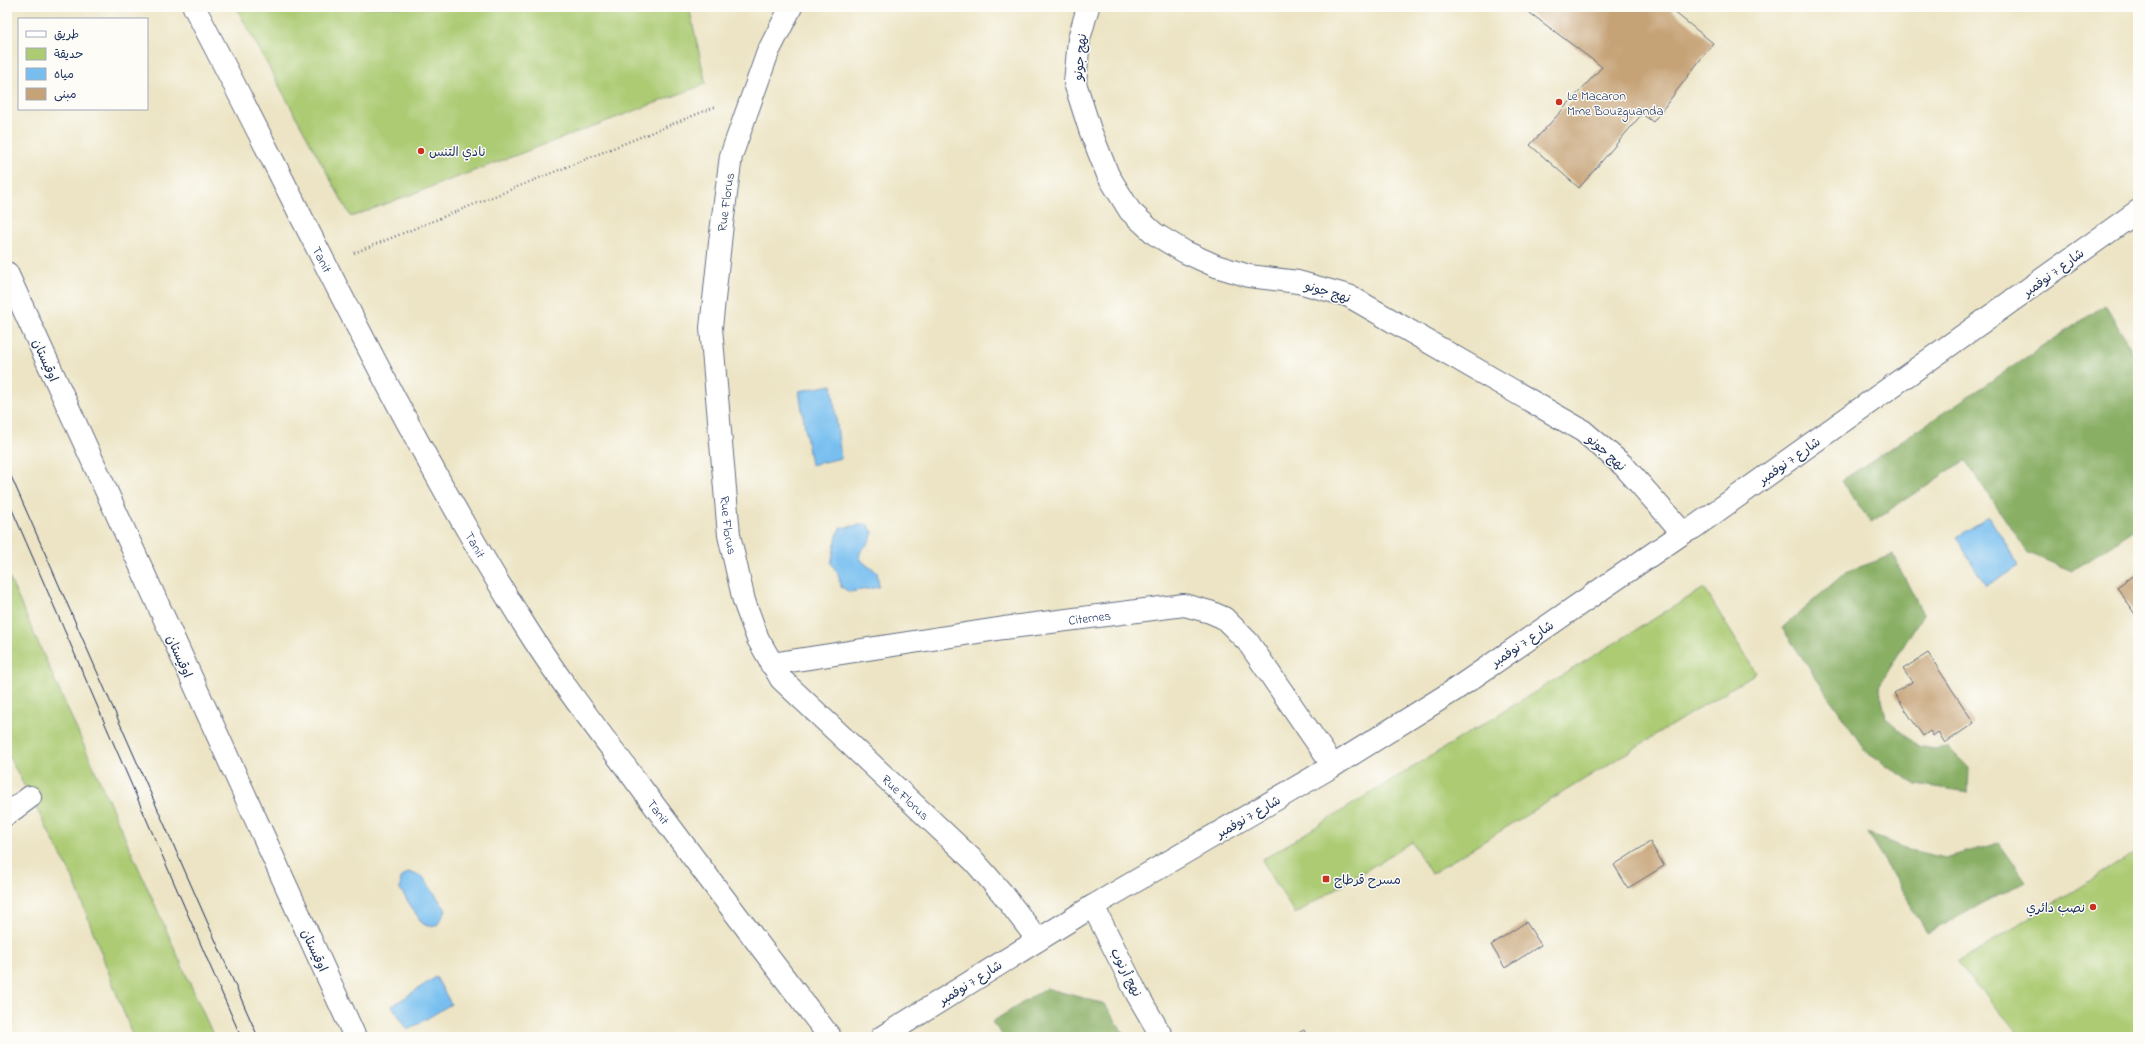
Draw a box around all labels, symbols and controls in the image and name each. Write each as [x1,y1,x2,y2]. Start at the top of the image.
legend [18,18,148,110]
text: طريق [54,26,79,44]
street label: نهج جونو [1068,33,1092,83]
text: حديقة [54,46,83,64]
text: مياه [54,66,74,84]
text: مبنى [54,86,77,104]
place label: Le Macaron Mme Bouzguanda [1567,87,1663,122]
marker: Le Macaron Mme Bouzguanda [1554,97,1564,107]
place label: نادي التنس [429,143,485,162]
marker: نادي التنس [416,146,426,156]
street label: Rue Florus [713,171,740,233]
street label: Tanit [307,243,336,277]
street label: شارع 7 نوفمبر [2018,244,2089,303]
street label: نهج جونو [1301,276,1353,308]
street label: اوقيستان [27,336,62,385]
street label: نهج جونو [1581,430,1630,476]
street label: شارع 7 نوفمبر [1754,433,1825,490]
street label: Rue Florus [715,495,741,557]
street label: Tanit [459,529,490,563]
street label: Citernes [1067,606,1112,631]
street label: شارع 7 نوفمبر [1487,616,1558,673]
street label: اوقيستان [161,632,196,681]
street label: Rue Florus [877,771,933,825]
street label: شارع 7 نوفمبر [1212,791,1285,844]
street label: Tanit [642,796,674,830]
place label: مسرح قرطاج [1334,871,1401,890]
marker: مسرح قرطاج [1321,874,1331,884]
place label: نصب دائري [2026,899,2085,918]
marker: نصب دائري [2088,902,2098,912]
street label: اوقيستان [295,926,332,975]
street label: نهج أرنوب [1105,945,1146,1000]
street label: شارع 7 نوفمبر [934,956,1006,1011]

